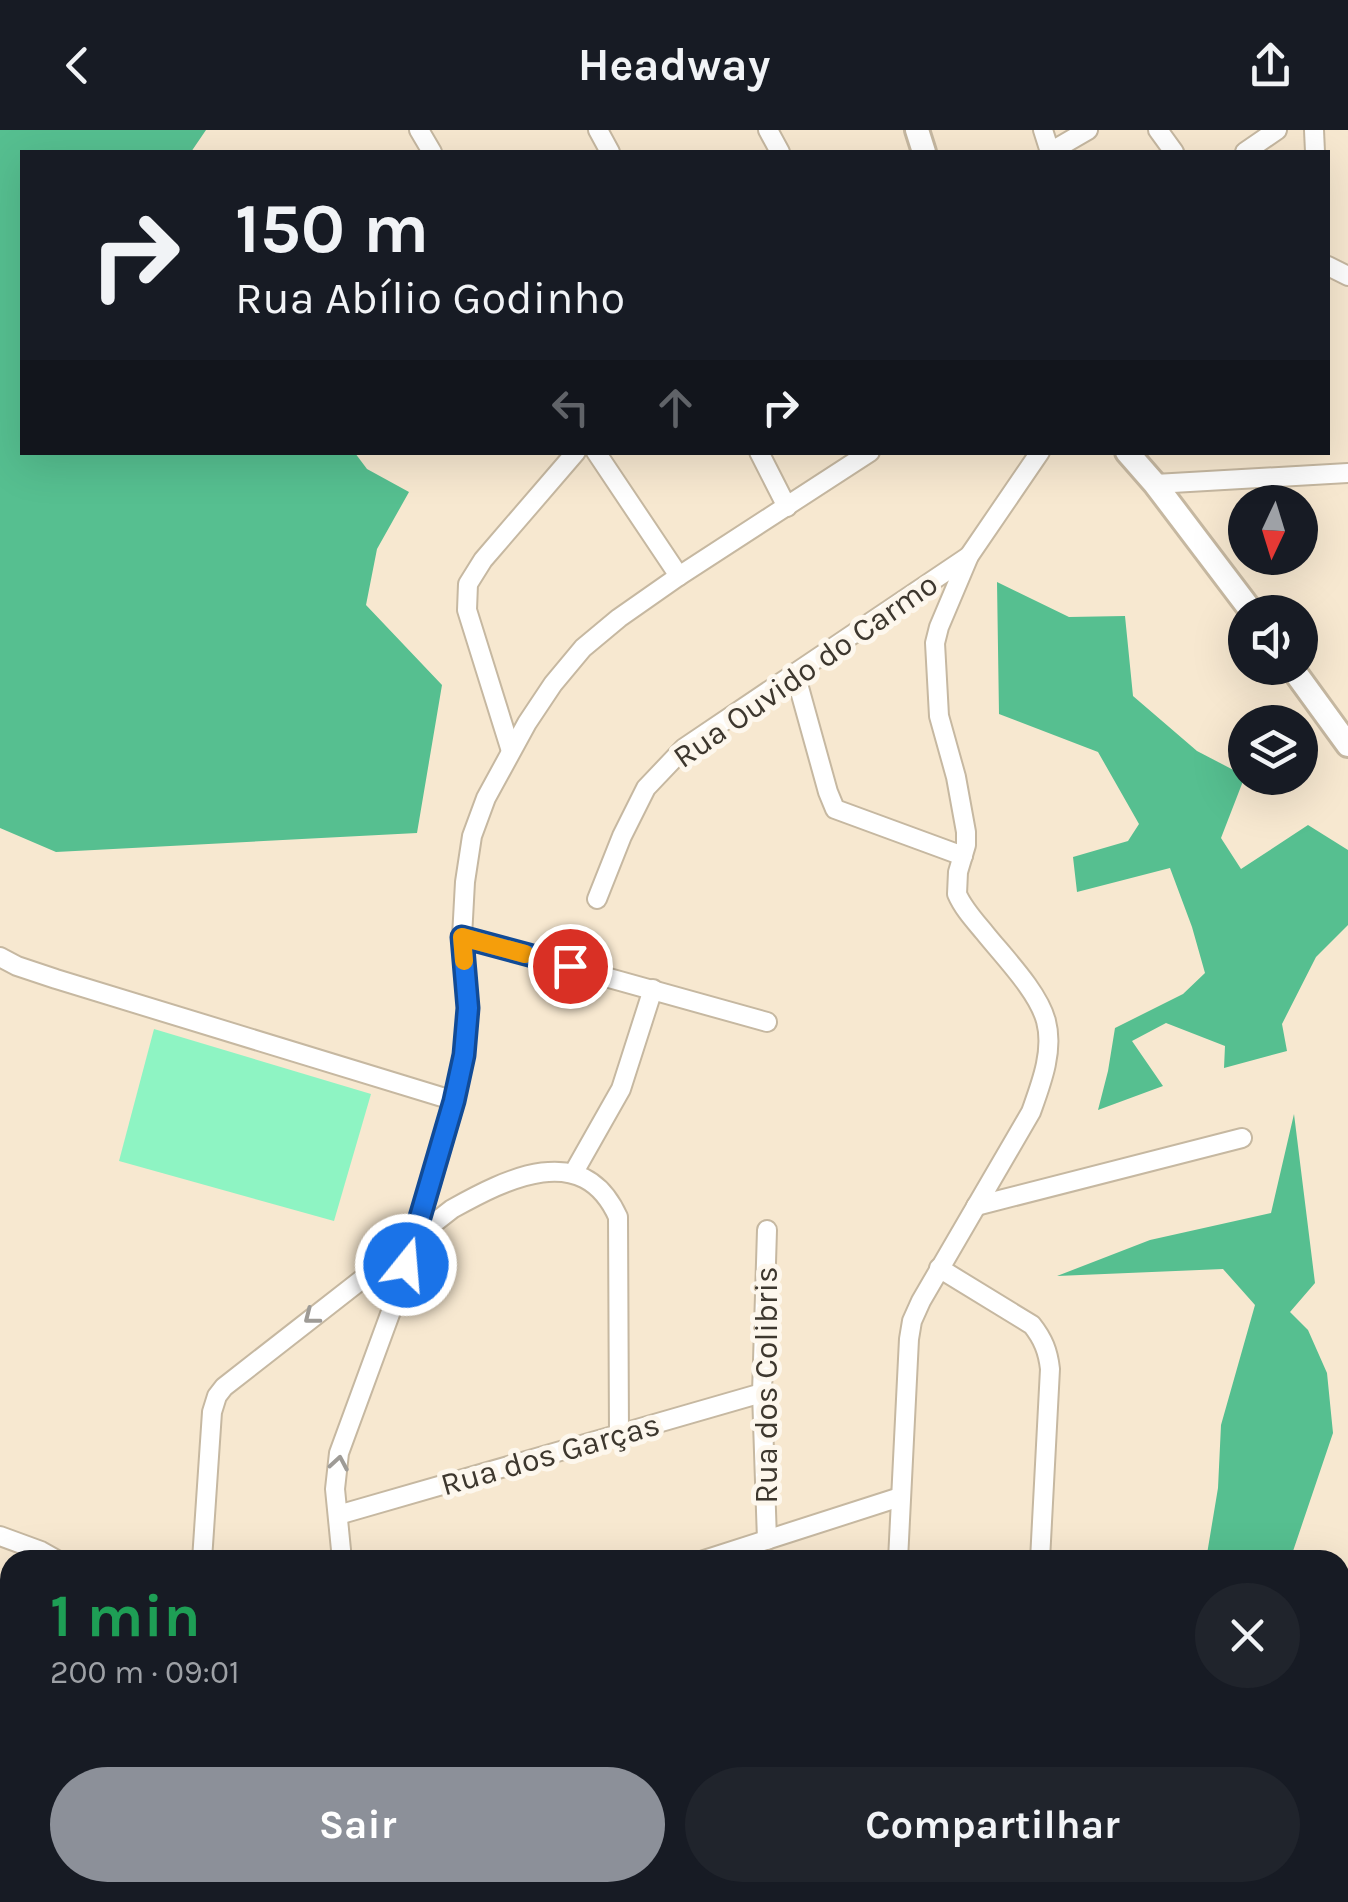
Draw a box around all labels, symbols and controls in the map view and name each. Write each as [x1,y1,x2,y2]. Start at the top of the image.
icon: back [50,38,105,93]
icon: share [1243,38,1298,93]
text: Headway [578,39,770,91]
text: 150 m [235,188,429,270]
icon: right [70,190,200,320]
text: Rua Abílio Godinho [235,272,625,324]
icon: left [543,380,598,435]
icon: ahead [648,380,703,435]
icon: right [753,380,808,435]
north arrow [1228,485,1318,575]
map controls [1228,485,1318,795]
street label: Rua Ouvido do Carmo [666,565,945,776]
button: sound [1228,595,1318,685]
button: layers [1228,705,1318,795]
pin [528,924,613,1009]
icon: arrive [543,939,598,994]
position arrow [354,1213,458,1317]
street label: Rua dos Colibris [748,1266,785,1504]
one-way arrow [305,1305,323,1323]
street label: Rua dos Garças [437,1406,664,1503]
one-way arrow [328,1455,349,1471]
text: 1 min [50,1581,201,1651]
button: close [1195,1583,1300,1688]
text: 200 m · 09:01 [50,1654,239,1691]
button: Sair [50,1767,665,1882]
button: Compartilhar [685,1767,1300,1882]

